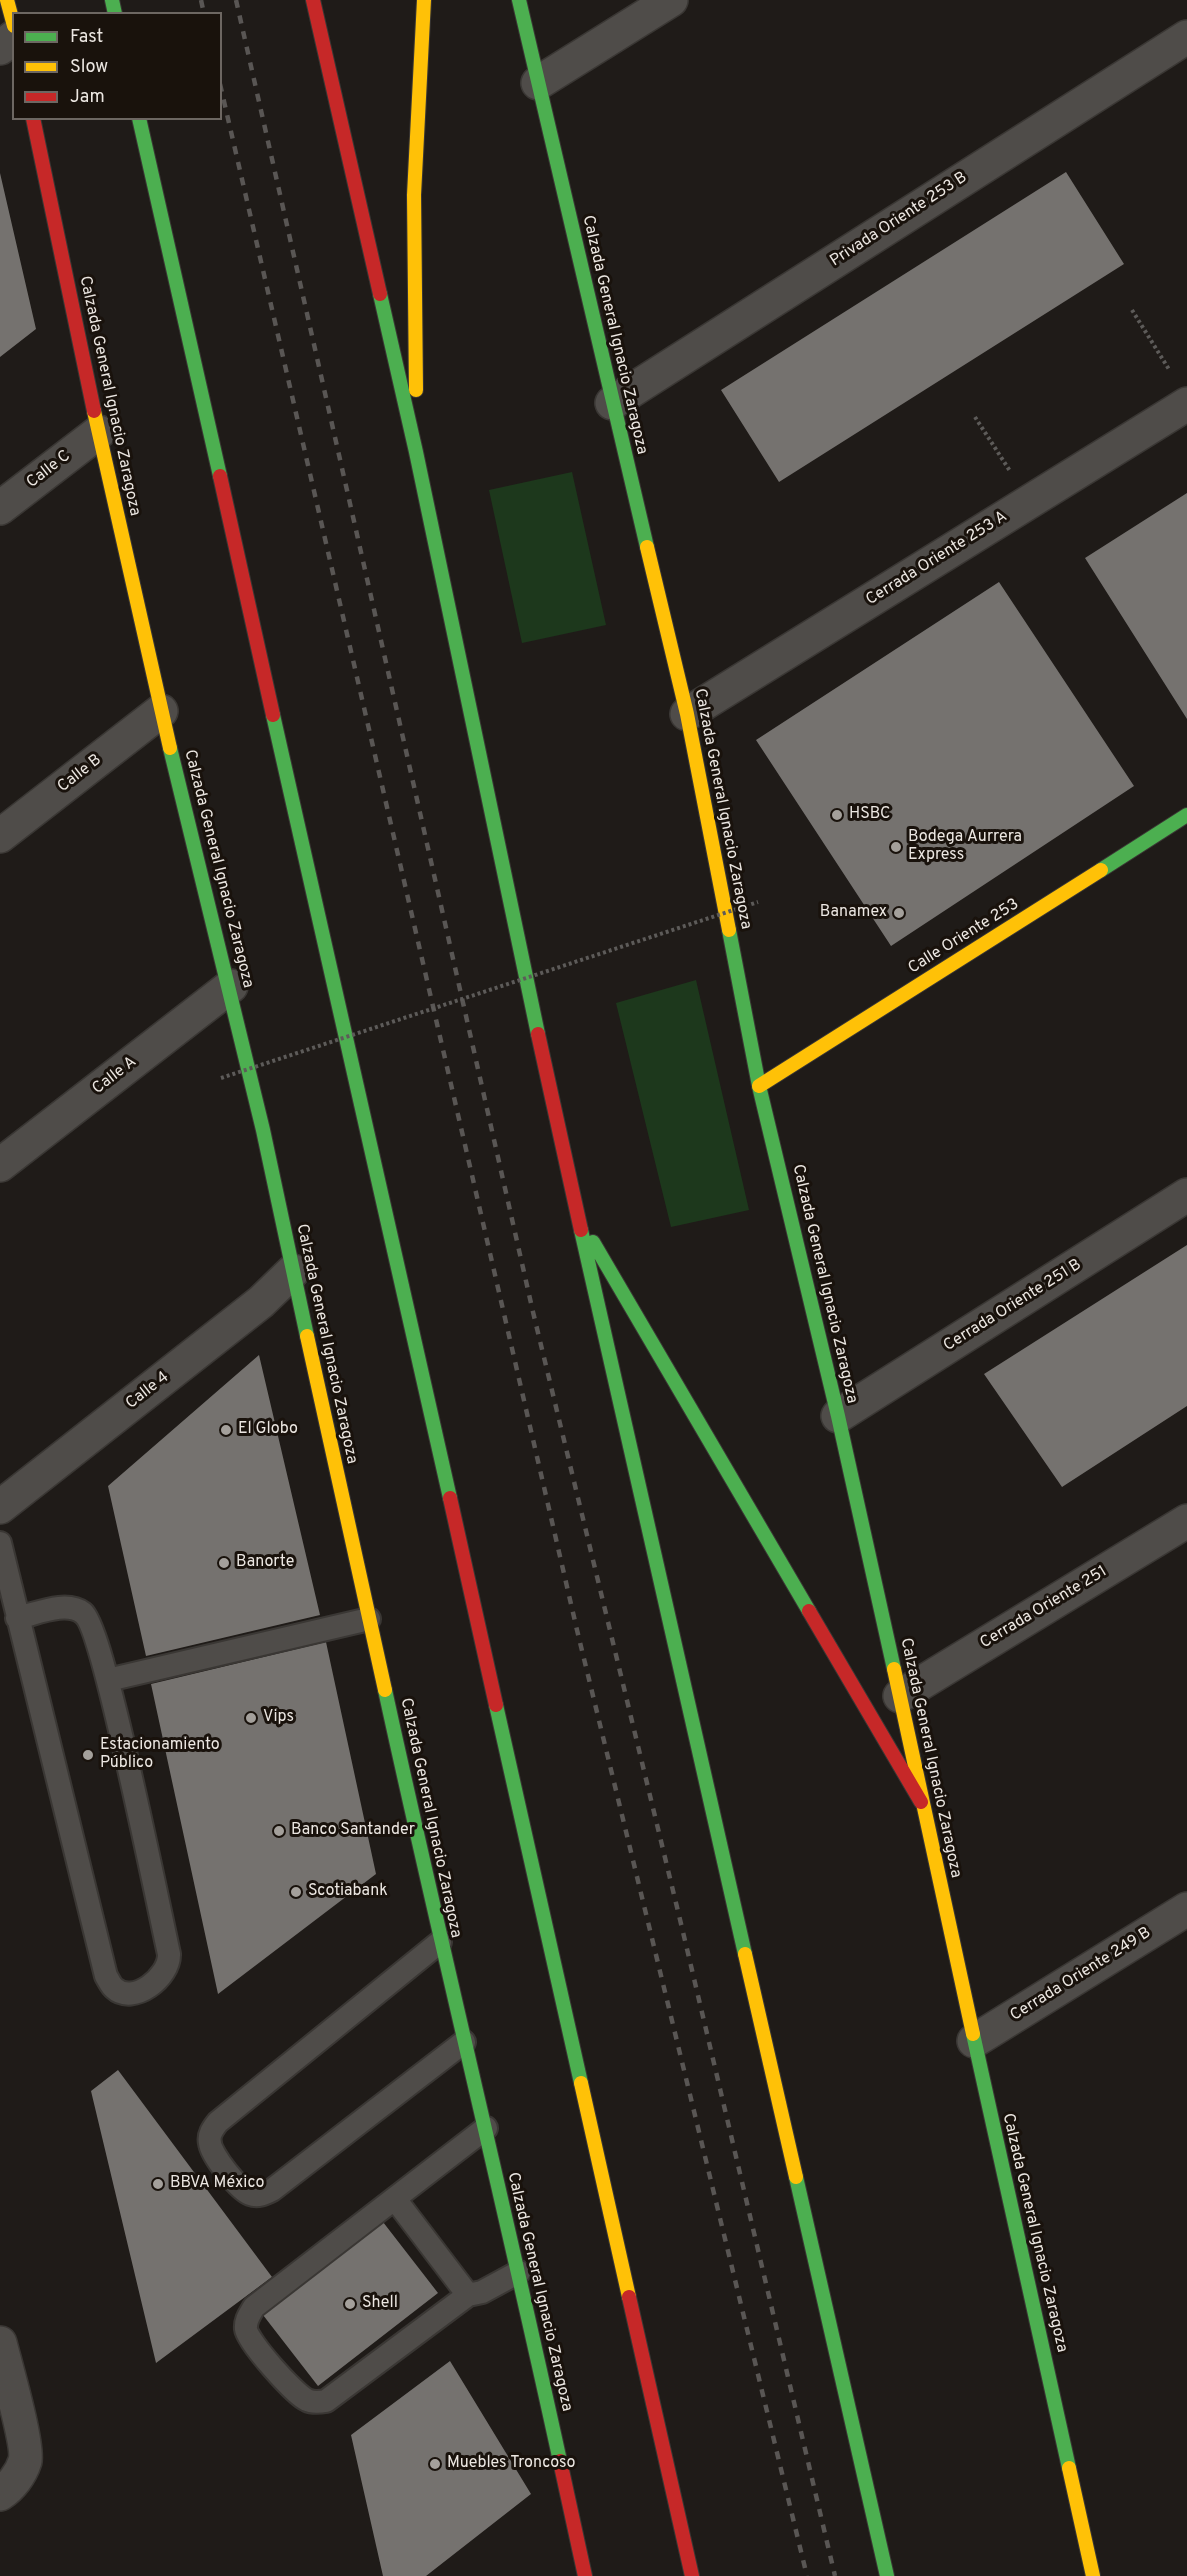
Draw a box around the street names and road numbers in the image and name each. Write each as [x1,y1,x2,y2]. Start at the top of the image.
street label: Privada Oriente 253 B [827,169,971,271]
street label: Calzada General Ignacio Zaragoza [577,214,651,456]
street label: Calzada General Ignacio Zaragoza [74,274,144,518]
street label: Calle C [23,447,75,493]
street label: Cerrada Oriente 253 A [863,508,1011,610]
street label: Calzada General Ignacio Zaragoza [689,687,755,931]
street label: Calzada General Ignacio Zaragoza [179,748,257,990]
street label: Calle B [54,751,106,797]
street label: Calle Oriente 253 [905,895,1023,979]
street label: Calle A [89,1053,141,1099]
street label: Calzada General Ignacio Zaragoza [787,1163,861,1405]
street label: Calzada General Ignacio Zaragoza [291,1222,361,1466]
street label: Cerrada Oriente 251 B [941,1256,1085,1356]
street label: Calle 4 [123,1368,173,1414]
street label: Cerrada Oriente 251 [977,1563,1111,1653]
street label: Calzada General Ignacio Zaragoza [895,1636,965,1880]
street label: Calzada General Ignacio Zaragoza [395,1696,465,1940]
street label: Cerrada Oriente 249 B [1007,1924,1155,2026]
street label: Calzada General Ignacio Zaragoza [997,2112,1071,2354]
street label: Calzada General Ignacio Zaragoza [502,2171,576,2413]

